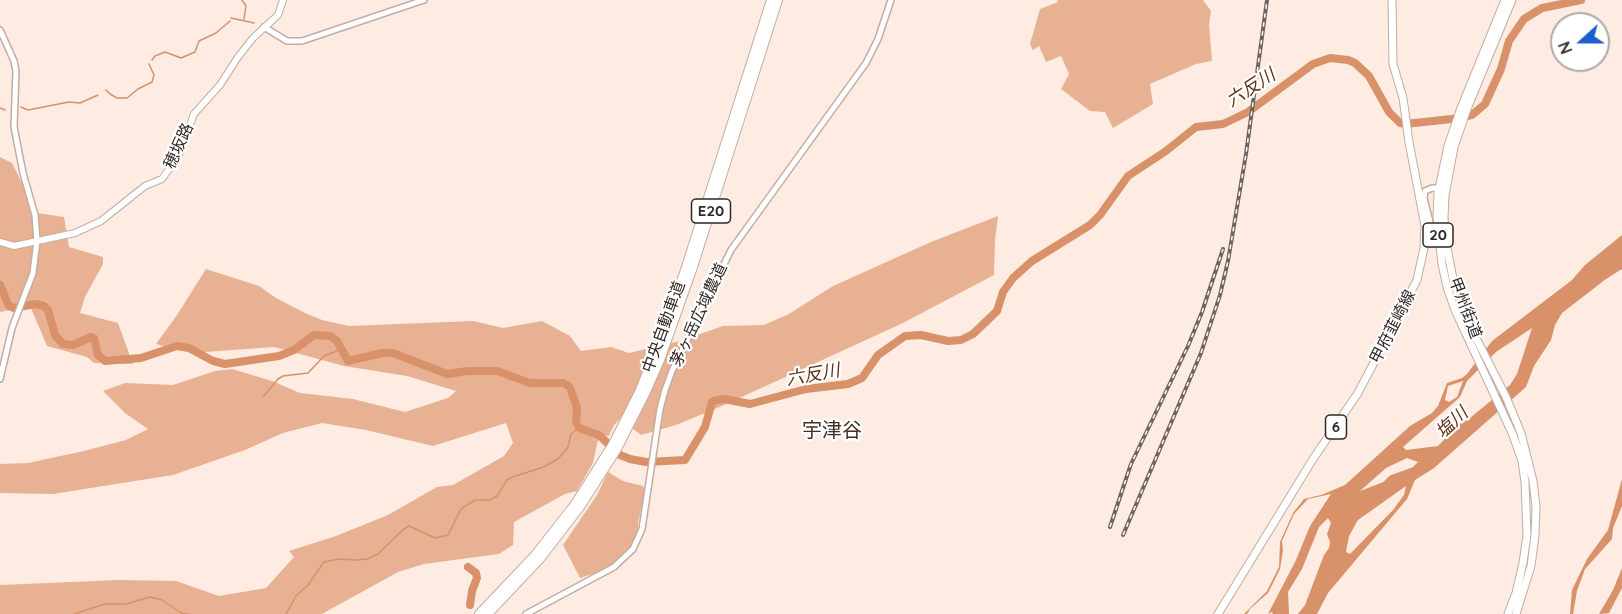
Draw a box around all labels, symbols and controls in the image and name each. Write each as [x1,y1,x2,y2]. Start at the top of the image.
north arrow [1550,12,1610,72]
text: N [1554,39,1577,57]
water label: 六反川 [1222,64,1280,112]
street label: 穂坂路 [160,120,198,172]
road number: E20 [692,199,730,223]
road number: 20 [1423,223,1453,247]
street label: 茅ヶ岳広域農道 [667,260,731,370]
street label: 甲州街道 [1445,275,1485,341]
street label: 中央自動車道 [639,279,689,375]
street label: 甲府韮崎線 [1366,287,1420,367]
water label: 六反川 [785,360,841,390]
water label: 塩川 [1431,403,1473,443]
road number: 6 [1326,415,1346,439]
district label: 宇津谷 [802,419,862,443]

